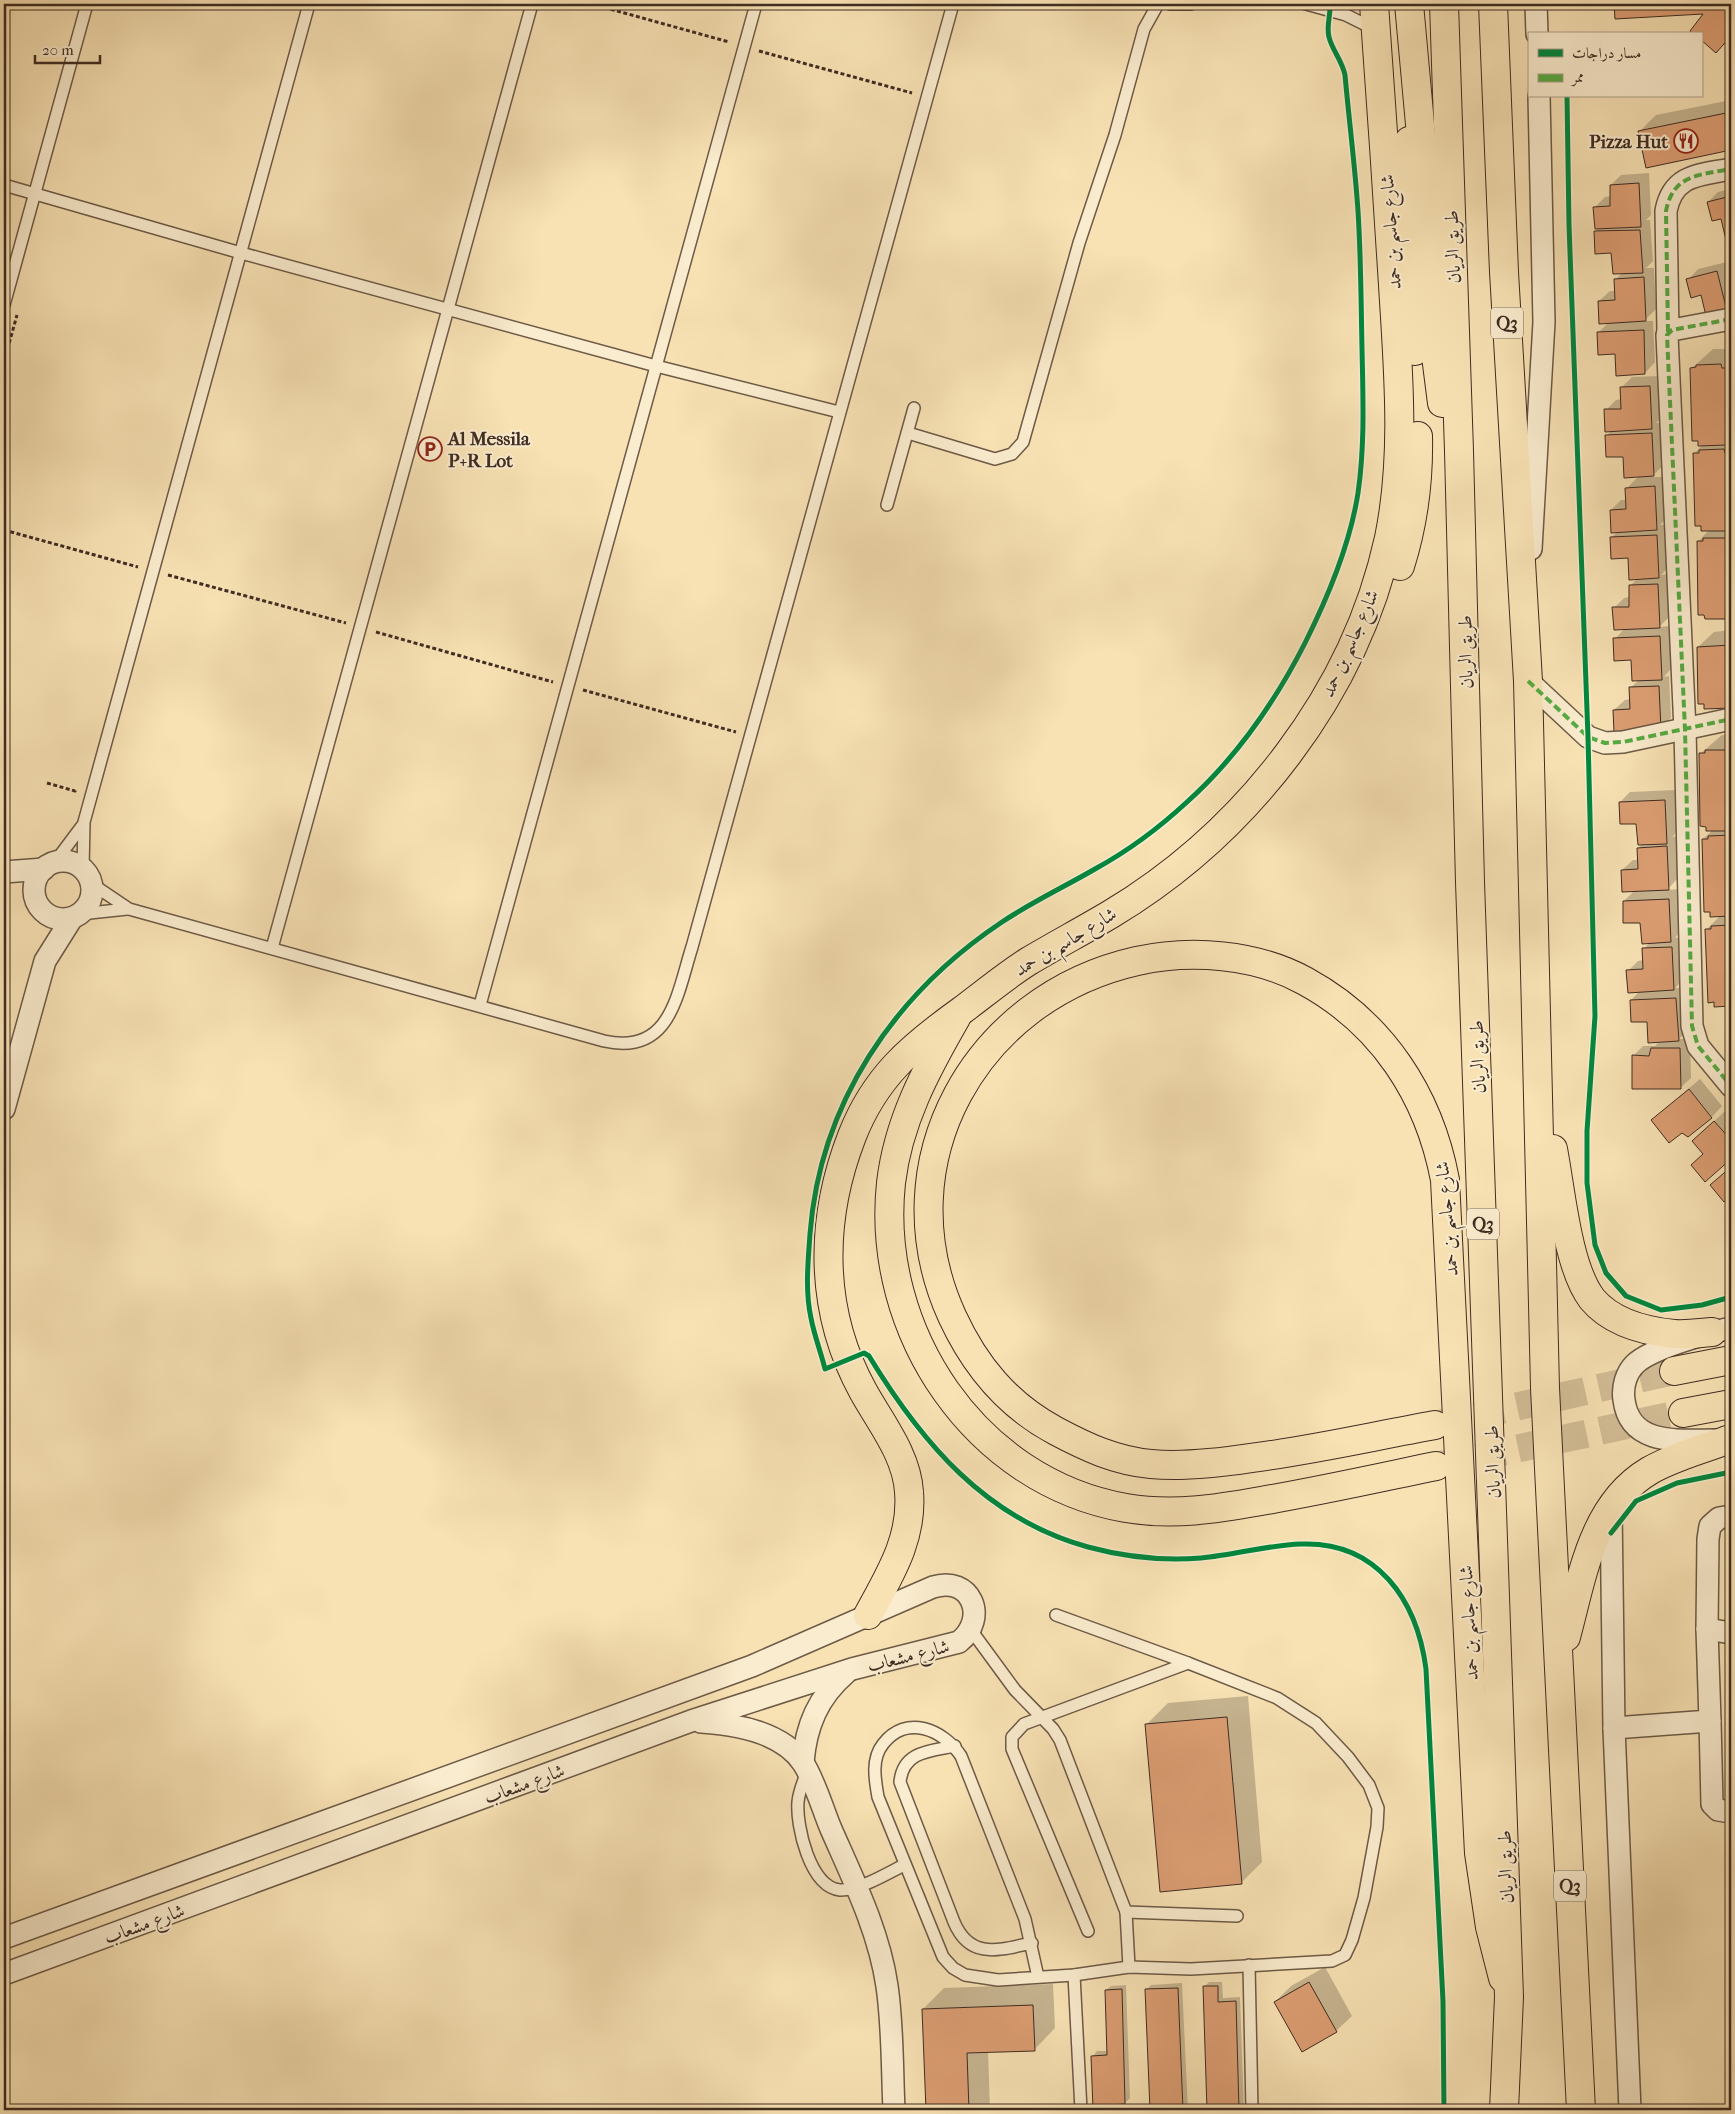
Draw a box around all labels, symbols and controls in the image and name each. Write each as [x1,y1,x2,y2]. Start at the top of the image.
scale bar [35,32,100,64]
legend [1528,32,1702,98]
text: 20 m [42,41,74,59]
text: مسار دراجات [1572,44,1641,62]
text: ممر [1570,68,1584,87]
restaurant icon: Pizza Hut [1673,128,1699,154]
place label: Pizza Hut [1589,131,1668,153]
street label: شارع جاسم بن حمد [1376,173,1414,290]
street label: طريق الريان [1441,210,1466,284]
road number: Q3 [1491,307,1523,338]
place label: Al Messila P+R Lot [447,428,531,472]
parking icon: Al Messila P+R Lot [417,436,443,462]
street label: شارع جاسم بن حمد [1316,586,1391,704]
street label: طريق الريان [1454,615,1479,689]
street label: شارع جاسم بن حمد [1010,903,1125,988]
street label: طريق الريان [1466,1020,1491,1094]
street label: شارع جاسم بن حمد [1431,1160,1471,1277]
road number: Q3 [1467,1208,1499,1240]
street label: طريق الريان [1481,1425,1506,1499]
street label: شارع جاسم بن حمد [1455,1564,1491,1681]
street label: شارع مشعاب [865,1635,953,1681]
street label: شارع مشعاب [481,1759,569,1812]
street label: طريق الريان [1494,1830,1519,1904]
road number: Q3 [1554,1870,1586,1902]
street label: شارع مشعاب [101,1899,189,1952]

